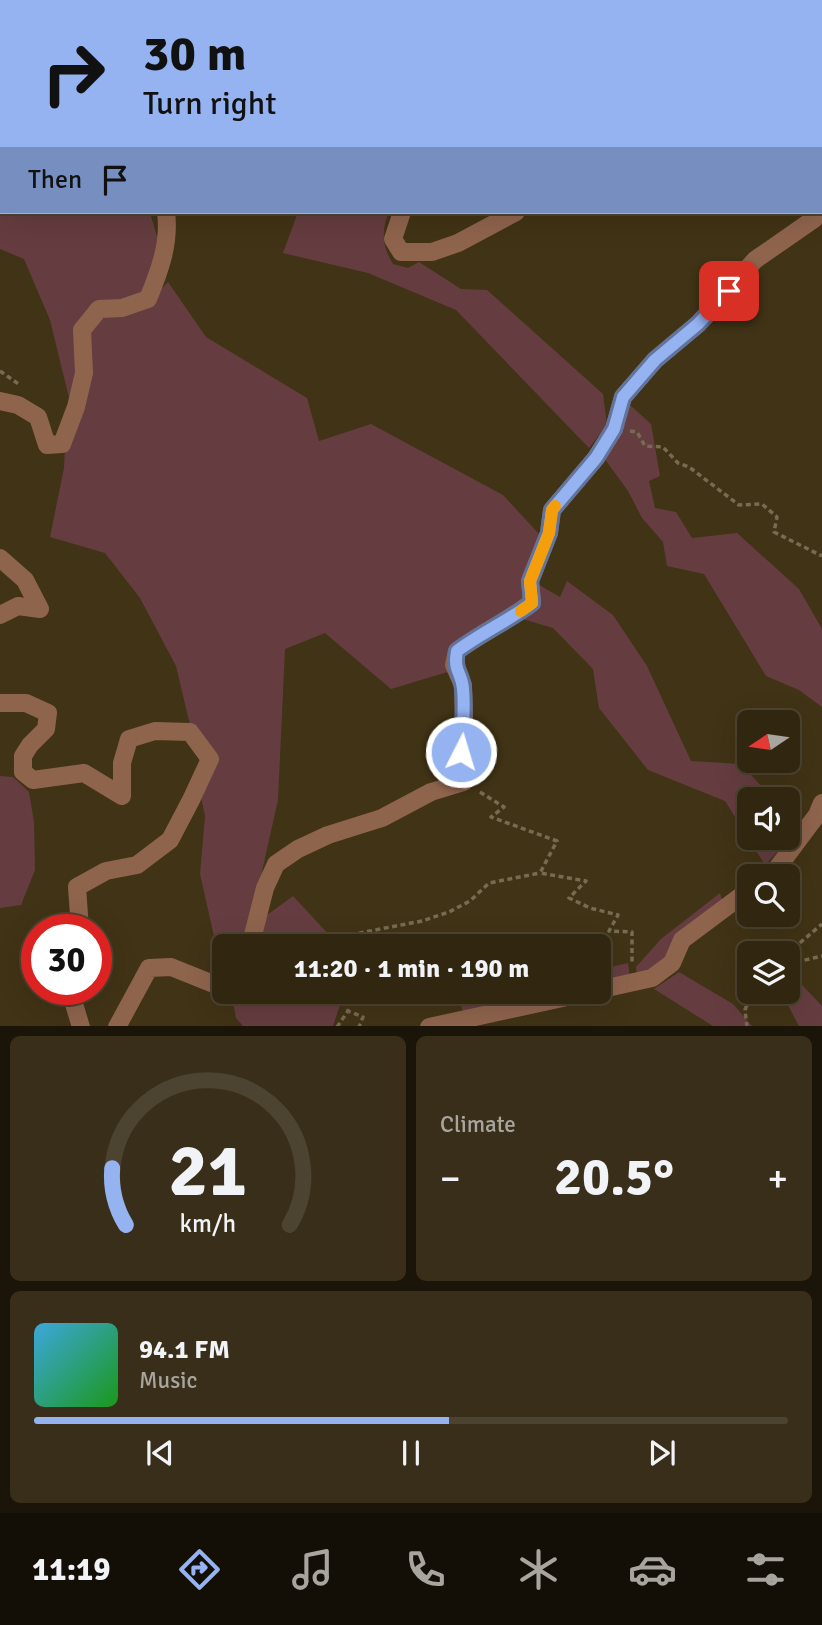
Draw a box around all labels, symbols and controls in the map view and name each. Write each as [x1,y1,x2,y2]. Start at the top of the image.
text: 30 m [143,24,246,84]
icon: right [28,28,119,119]
text: Turn right [143,84,276,123]
icon: arrive [96,161,134,199]
text: Then [28,164,82,196]
pin [699,261,759,321]
icon: arrive [710,272,748,310]
north arrow [737,710,800,774]
map controls [737,710,800,1004]
position arrow [424,715,498,789]
button: sound [737,787,800,850]
button: search [737,864,800,927]
speed limit sign: 30 [21,914,112,1005]
button: layers [737,941,800,1004]
text: 11:20 · 1 min · 190 m [294,953,529,985]
text: Climate [440,1110,516,1139]
text: 21 [169,1127,247,1216]
text: 20.5° [554,1145,674,1209]
text: − [440,1155,461,1202]
text: + [767,1155,788,1202]
text: km/h [180,1207,236,1238]
text: 94.1 FM [139,1334,230,1366]
text: Music [139,1366,197,1395]
icon: previous [141,1434,179,1472]
icon: pause [392,1434,430,1472]
icon: next [643,1434,681,1472]
icon: directions [175,1545,224,1594]
icon: music [288,1545,337,1594]
icon: phone [401,1545,450,1594]
icon: climate [514,1545,563,1594]
icon: car [628,1545,677,1594]
icon: filters [741,1545,790,1594]
text: 11:19 [32,1550,111,1589]

